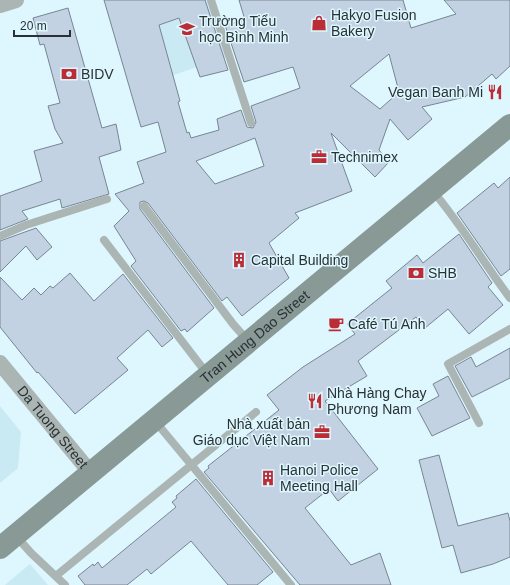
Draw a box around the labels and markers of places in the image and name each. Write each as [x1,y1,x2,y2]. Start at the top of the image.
place label: Hakyo Fusion Bakery [331,7,417,39]
place label: Trường Tiểu học Bình Minh [199,13,289,45]
shop icon: Hakyo Fusion Bakery [310,14,328,32]
school or university icon: Trường Tiểu học Bình Minh [178,20,196,38]
bank icon: BIDV [60,65,78,83]
place label: BIDV [81,66,114,82]
restaurant icon: Vegan Banh Mi [486,83,504,101]
place label: Vegan Banh Mi [388,84,483,100]
office icon: Technimex [310,148,328,166]
place label: Technimex [331,149,398,165]
building icon: Capital Building [230,251,248,269]
place label: Capital Building [251,252,348,268]
bank icon: SHB [407,264,425,282]
place label: SHB [428,265,457,281]
cafe icon: Café Tú Anh [327,315,345,333]
place label: Café Tú Anh [348,316,426,332]
place label: Nhà Hàng Chay Phương Nam [327,385,427,417]
restaurant icon: Nhà Hàng Chay Phương Nam [306,392,324,410]
place label: Nhà xuất bản Giáo dục Việt Nam [193,416,310,448]
office icon: Nhà xuất bản Giáo dục Việt Nam [313,423,331,441]
place label: Hanoi Police Meeting Hall [280,462,359,494]
building icon: Hanoi Police Meeting Hall [259,469,277,487]

